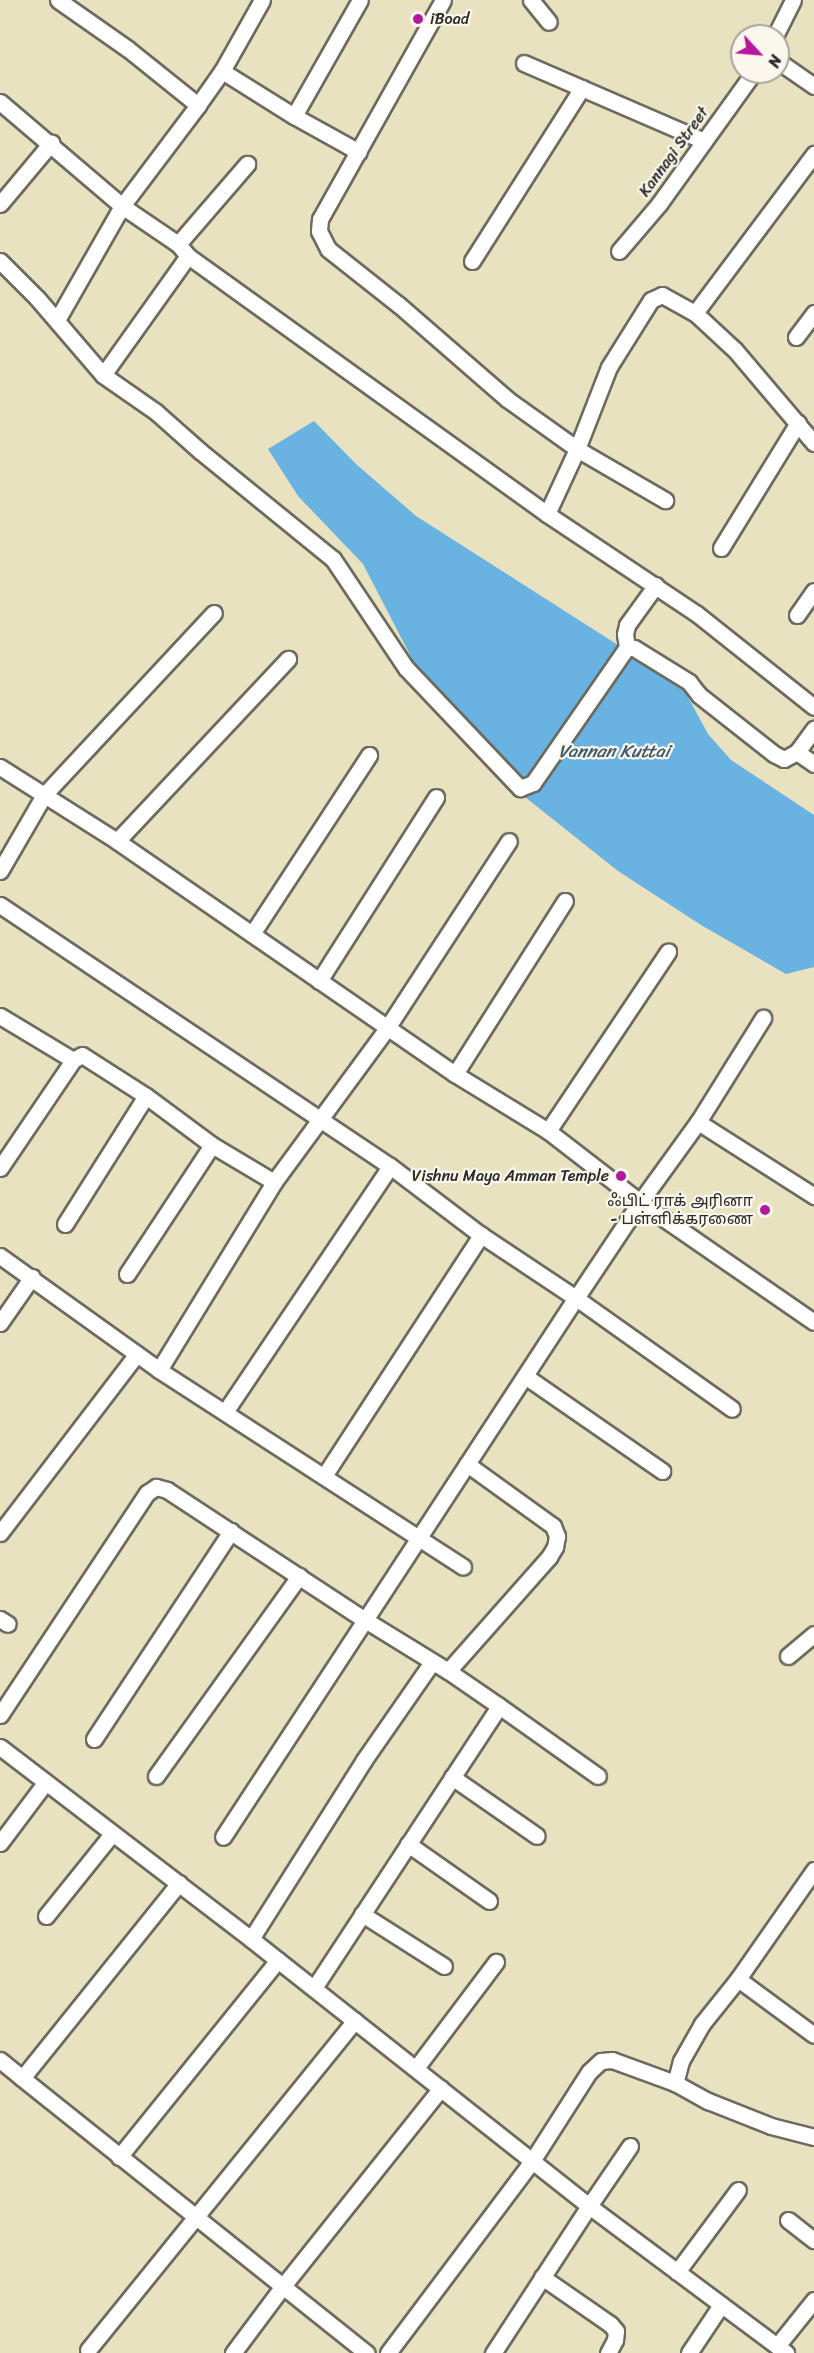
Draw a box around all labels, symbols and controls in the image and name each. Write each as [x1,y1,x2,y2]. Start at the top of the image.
place label: iBoad [430,9,469,29]
marker: iBoad [411,12,425,26]
north arrow [730,24,790,84]
text: N [759,50,790,73]
street label: Kannagi Street [635,103,713,201]
water label: Vannan Kuttai [559,740,669,762]
place label: Vishnu Maya Amman Temple [411,1166,609,1186]
marker: Vishnu Maya Amman Temple [614,1169,628,1183]
place label: ஃபிட் ராக் அரினா - பள்ளிக்கரணை [607,1191,753,1229]
marker: ஃபிட் ராக் அரினா - பள்ளிக்கரணை [758,1203,772,1217]

